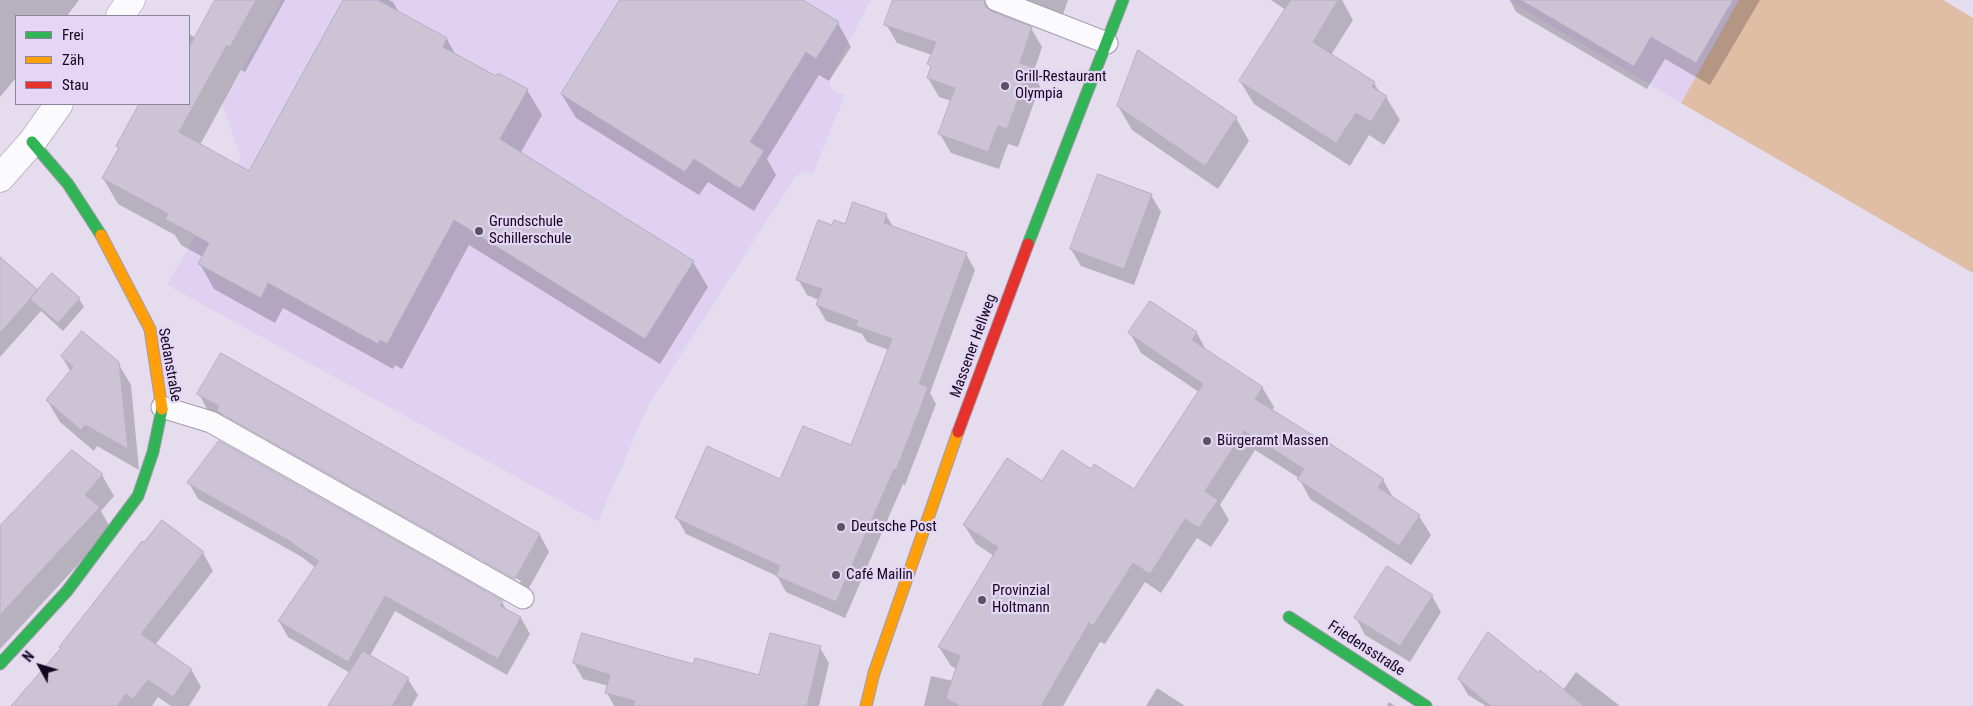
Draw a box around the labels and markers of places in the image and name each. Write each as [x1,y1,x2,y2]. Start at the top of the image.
place label: Grill-Restaurant Olympia [1015,68,1106,103]
marker: Grill-Restaurant Olympia [999,80,1011,92]
place label: Grundschule Schillerschule [489,213,572,248]
marker: Grundschule Schillerschule [473,225,485,237]
place label: Bürgeramt Massen [1217,432,1328,450]
marker: Bürgeramt Massen [1201,435,1213,447]
place label: Deutsche Post [851,518,937,536]
marker: Deutsche Post [835,521,847,533]
place label: Café Mailin [846,566,913,584]
marker: Café Mailin [830,569,842,581]
place label: Provinzial Holtmann [992,582,1050,617]
marker: Provinzial Holtmann [976,594,988,606]

